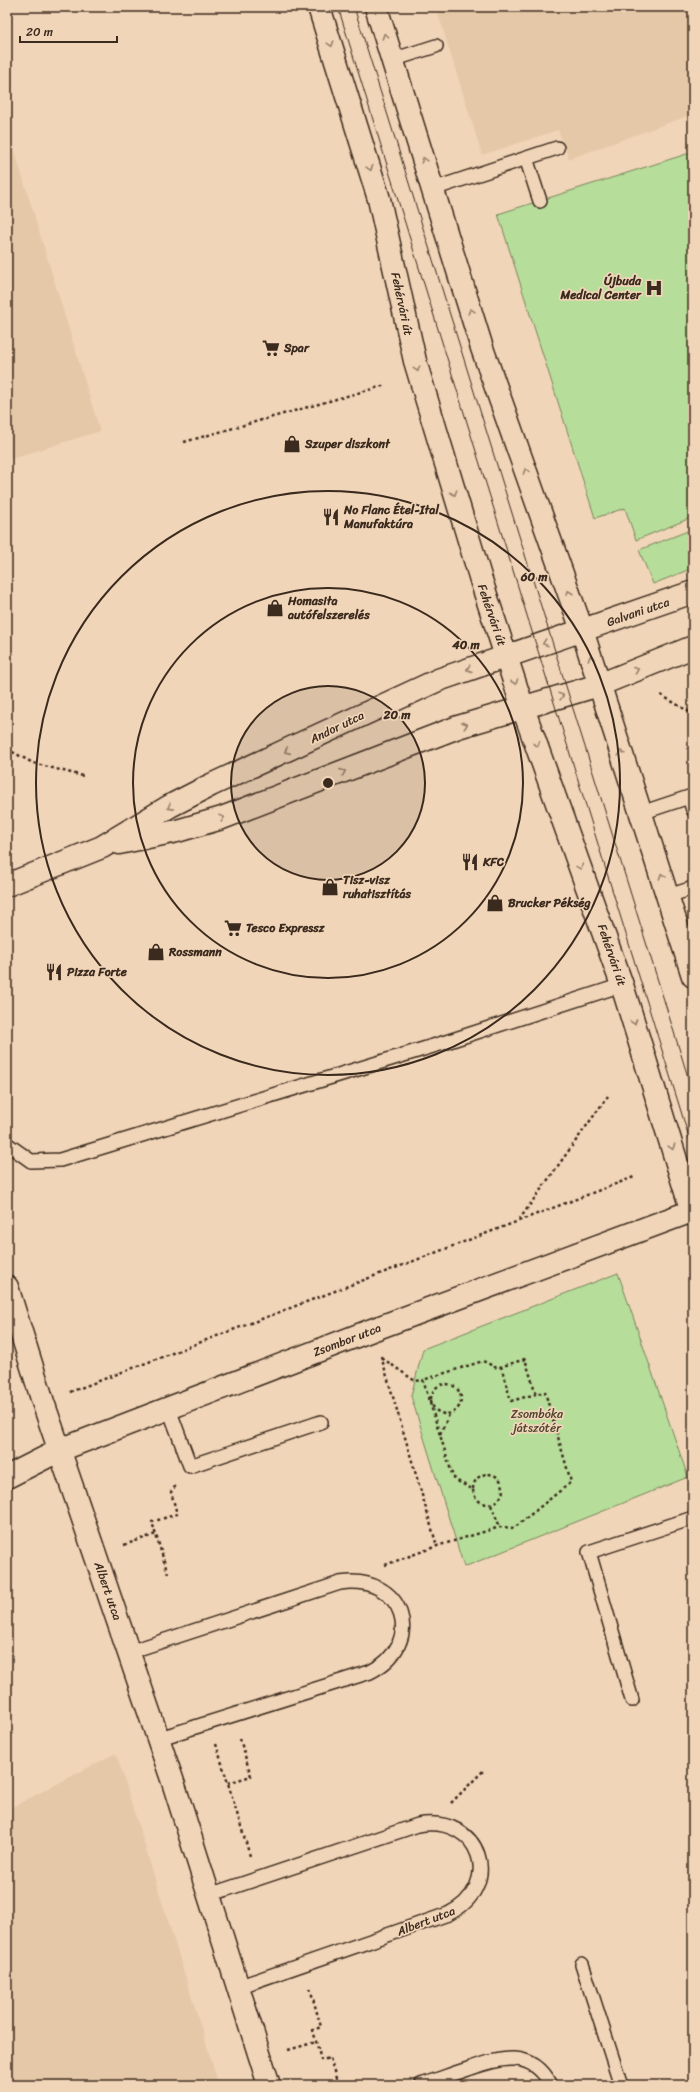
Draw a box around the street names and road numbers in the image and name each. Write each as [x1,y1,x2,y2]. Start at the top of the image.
street label: Fehérvári út [385,270,419,338]
street label: Fehérvári út [471,581,513,649]
street label: Galvani utca [604,591,673,633]
street label: Andor utca [305,704,368,750]
street label: Fehérvári út [591,921,633,989]
street label: Zsombor utca [310,1317,384,1363]
street label: Albert utca [87,1558,128,1623]
street label: Albert utca [393,1900,458,1943]

